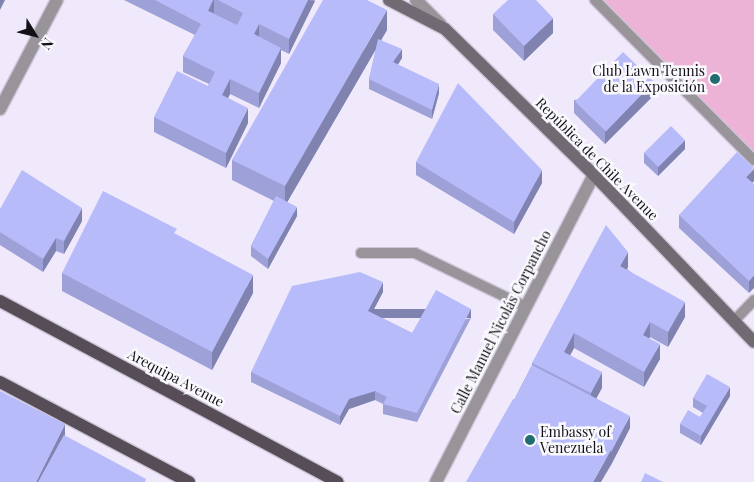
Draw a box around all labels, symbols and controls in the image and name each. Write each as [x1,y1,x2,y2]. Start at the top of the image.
north arrow [10,10,60,60]
text: N [37,34,58,54]
place label: Club Lawn Tennis de la Exposición [592,63,705,95]
marker: Club Lawn Tennis de la Exposición [709,73,721,85]
street label: República de Chile Avenue [532,94,662,224]
street label: Calle Manuel Nicolás Corpancho [447,227,555,417]
street label: Arequipa Avenue [125,346,227,410]
place label: Embassy of Venezuela [540,424,611,457]
marker: Embassy of Venezuela [524,434,536,446]

